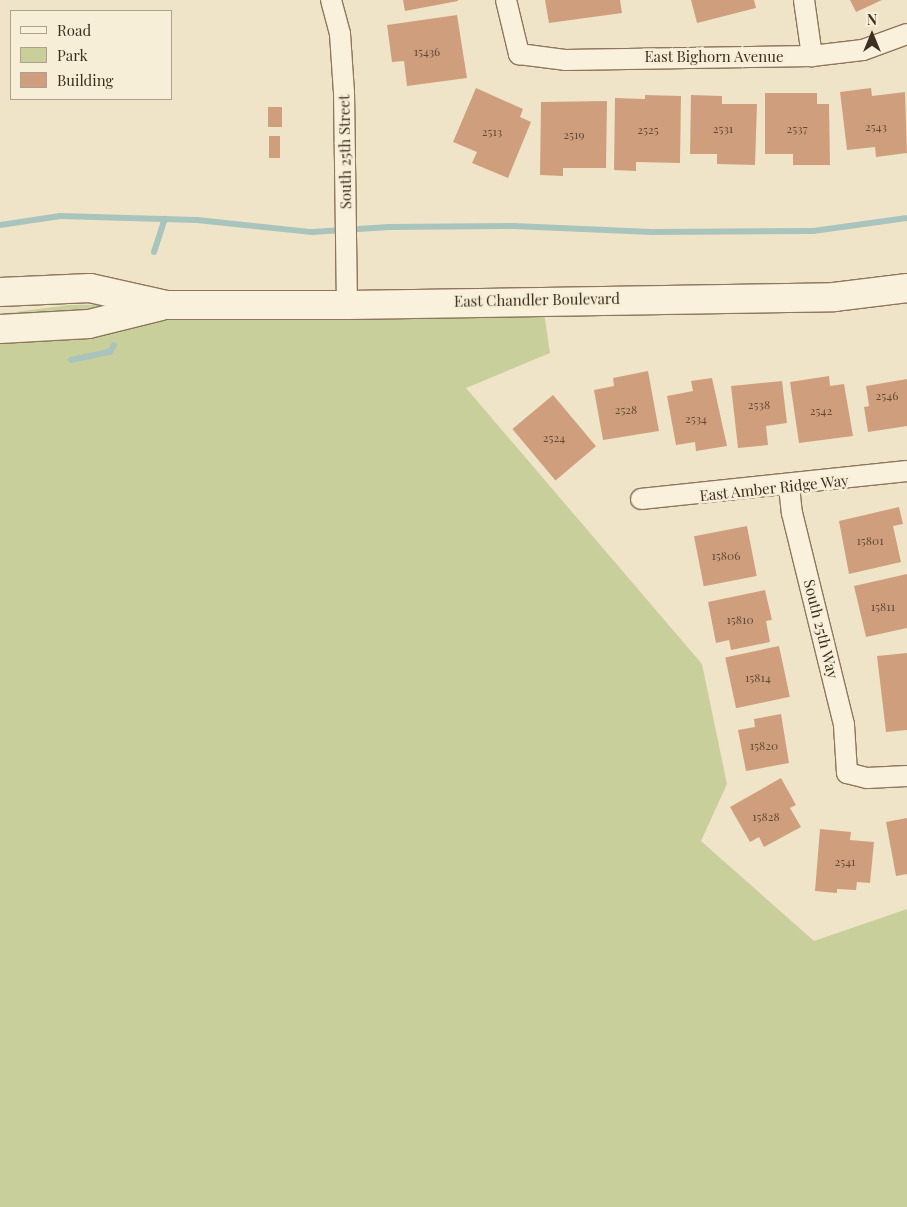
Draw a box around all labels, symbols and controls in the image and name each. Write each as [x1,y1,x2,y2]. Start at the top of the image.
legend [10,10,172,100]
north arrow [847,10,897,60]
text: N [867,10,877,29]
text: Road [57,20,91,40]
text: Park [57,45,88,65]
house number: 15436 [414,45,440,59]
street label: East Bighorn Avenue [644,48,784,66]
text: Building [57,70,113,90]
street label: South 25th Street [335,95,355,209]
house number: 2543 [865,120,887,134]
house number: 2531 [713,122,733,136]
house number: 2537 [786,122,808,136]
house number: 2525 [637,123,659,137]
house number: 2513 [482,125,502,139]
house number: 2519 [563,128,585,142]
street label: East Chandler Boulevard [454,290,620,310]
house number: 2546 [876,389,898,403]
house number: 2538 [748,398,770,412]
house number: 2528 [615,403,637,417]
house number: 2542 [810,404,832,418]
house number: 2534 [685,412,707,426]
house number: 2524 [543,431,565,445]
street label: East Amber Ridge Way [698,471,850,505]
house number: 15801 [856,534,884,548]
house number: 15806 [712,549,740,563]
street label: South 25th Way [800,577,842,681]
house number: 15811 [871,600,895,614]
house number: 15810 [726,613,754,627]
house number: 15814 [745,671,771,685]
house number: 15820 [750,739,778,753]
house number: 15828 [752,810,780,824]
house number: 2541 [834,855,856,869]

